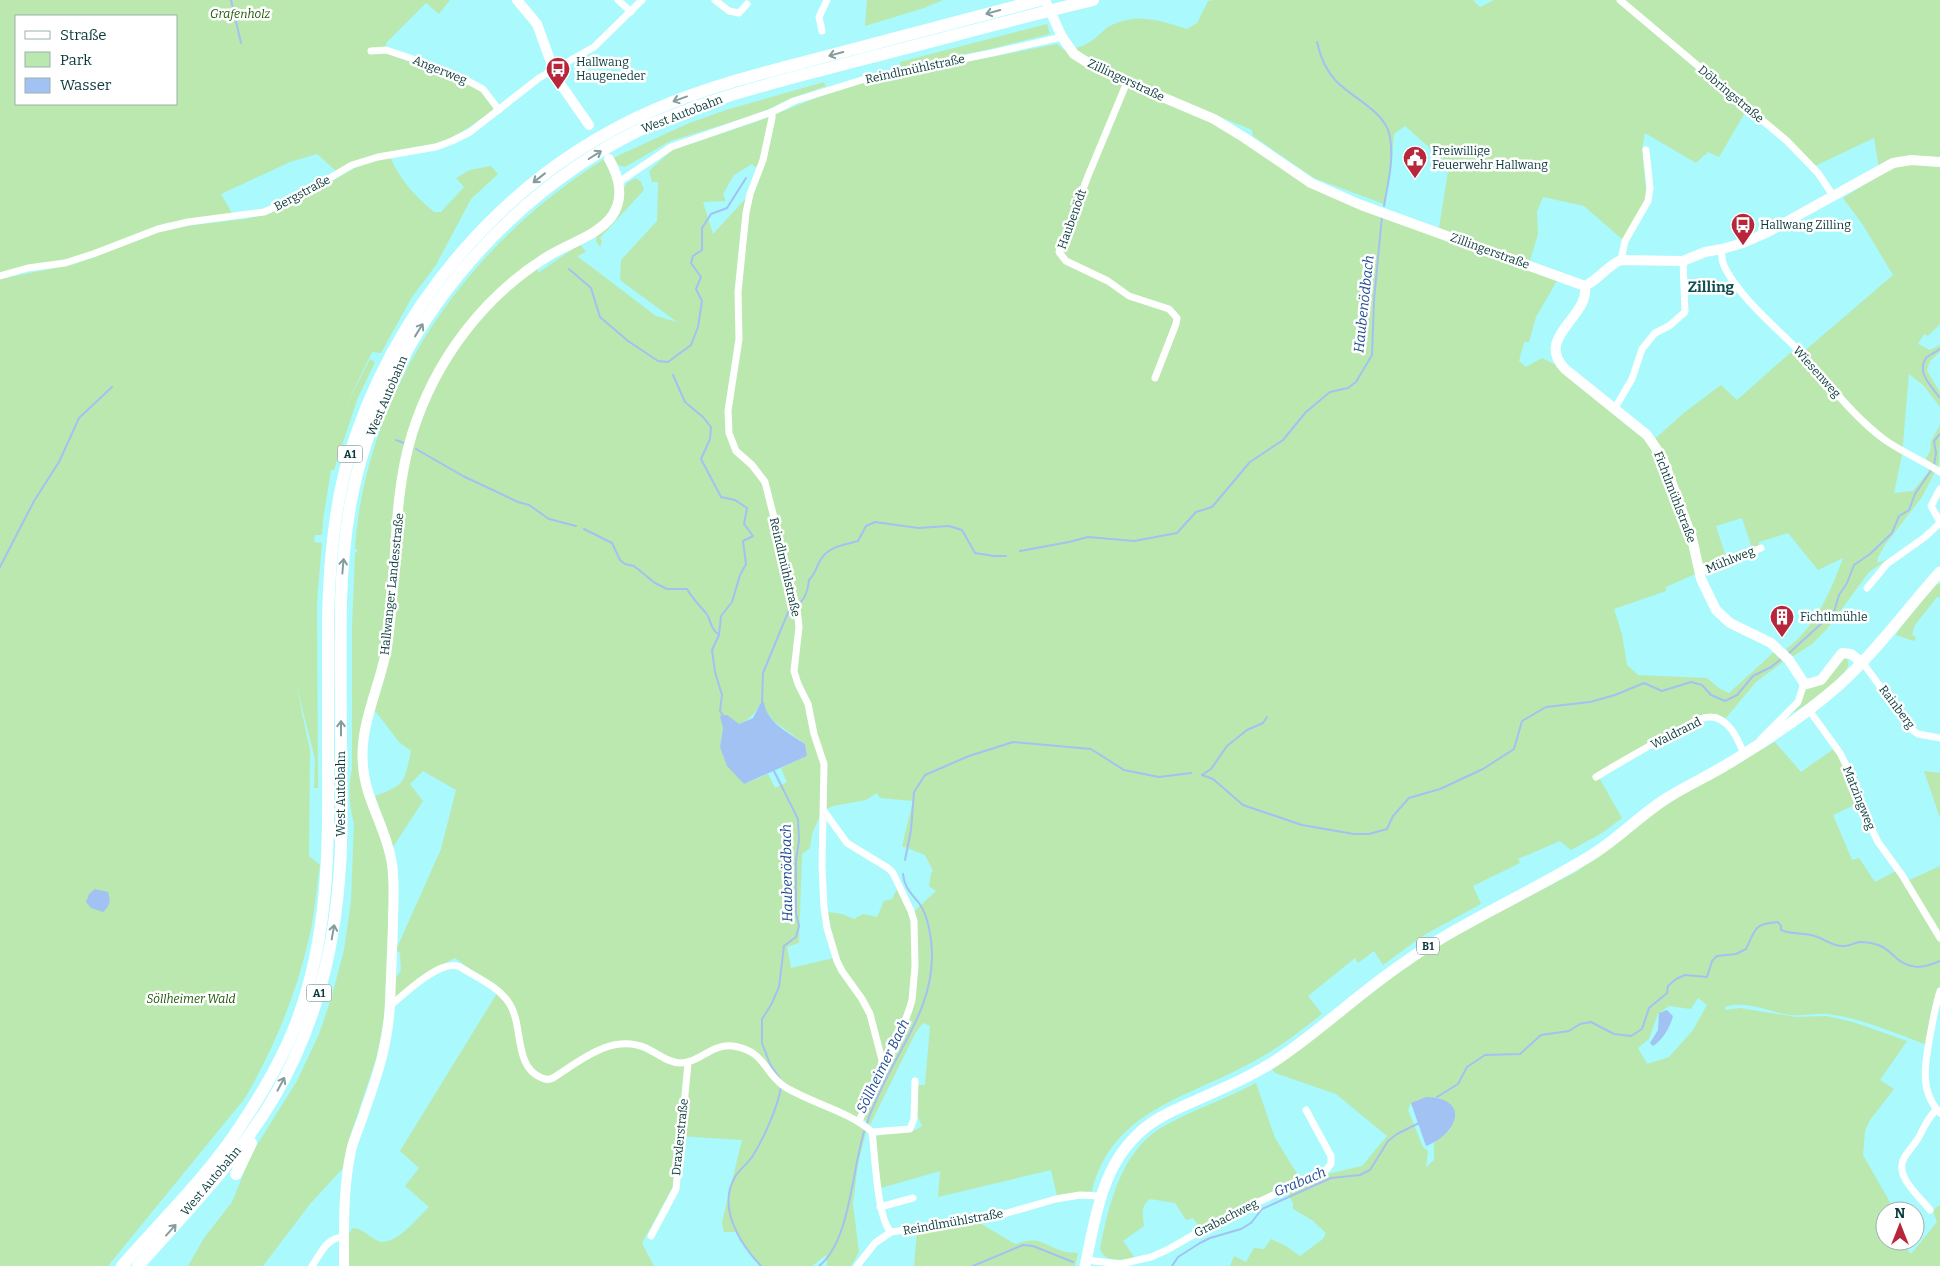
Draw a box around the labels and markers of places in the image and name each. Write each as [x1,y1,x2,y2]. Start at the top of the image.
place label: Hallwang Haugeneder [576,55,646,83]
bus stop icon: Hallwang Haugeneder [545,56,571,90]
place label: Freiwillige Feuerwehr Hallwang [1432,144,1548,172]
public building icon: Freiwillige Feuerwehr Hallwang [1402,145,1428,179]
bus stop icon: Hallwang Zilling [1730,212,1756,246]
place label: Hallwang Zilling [1760,218,1851,232]
building icon: Fichtlmühle [1769,604,1795,638]
place label: Fichtlmühle [1800,610,1868,624]

